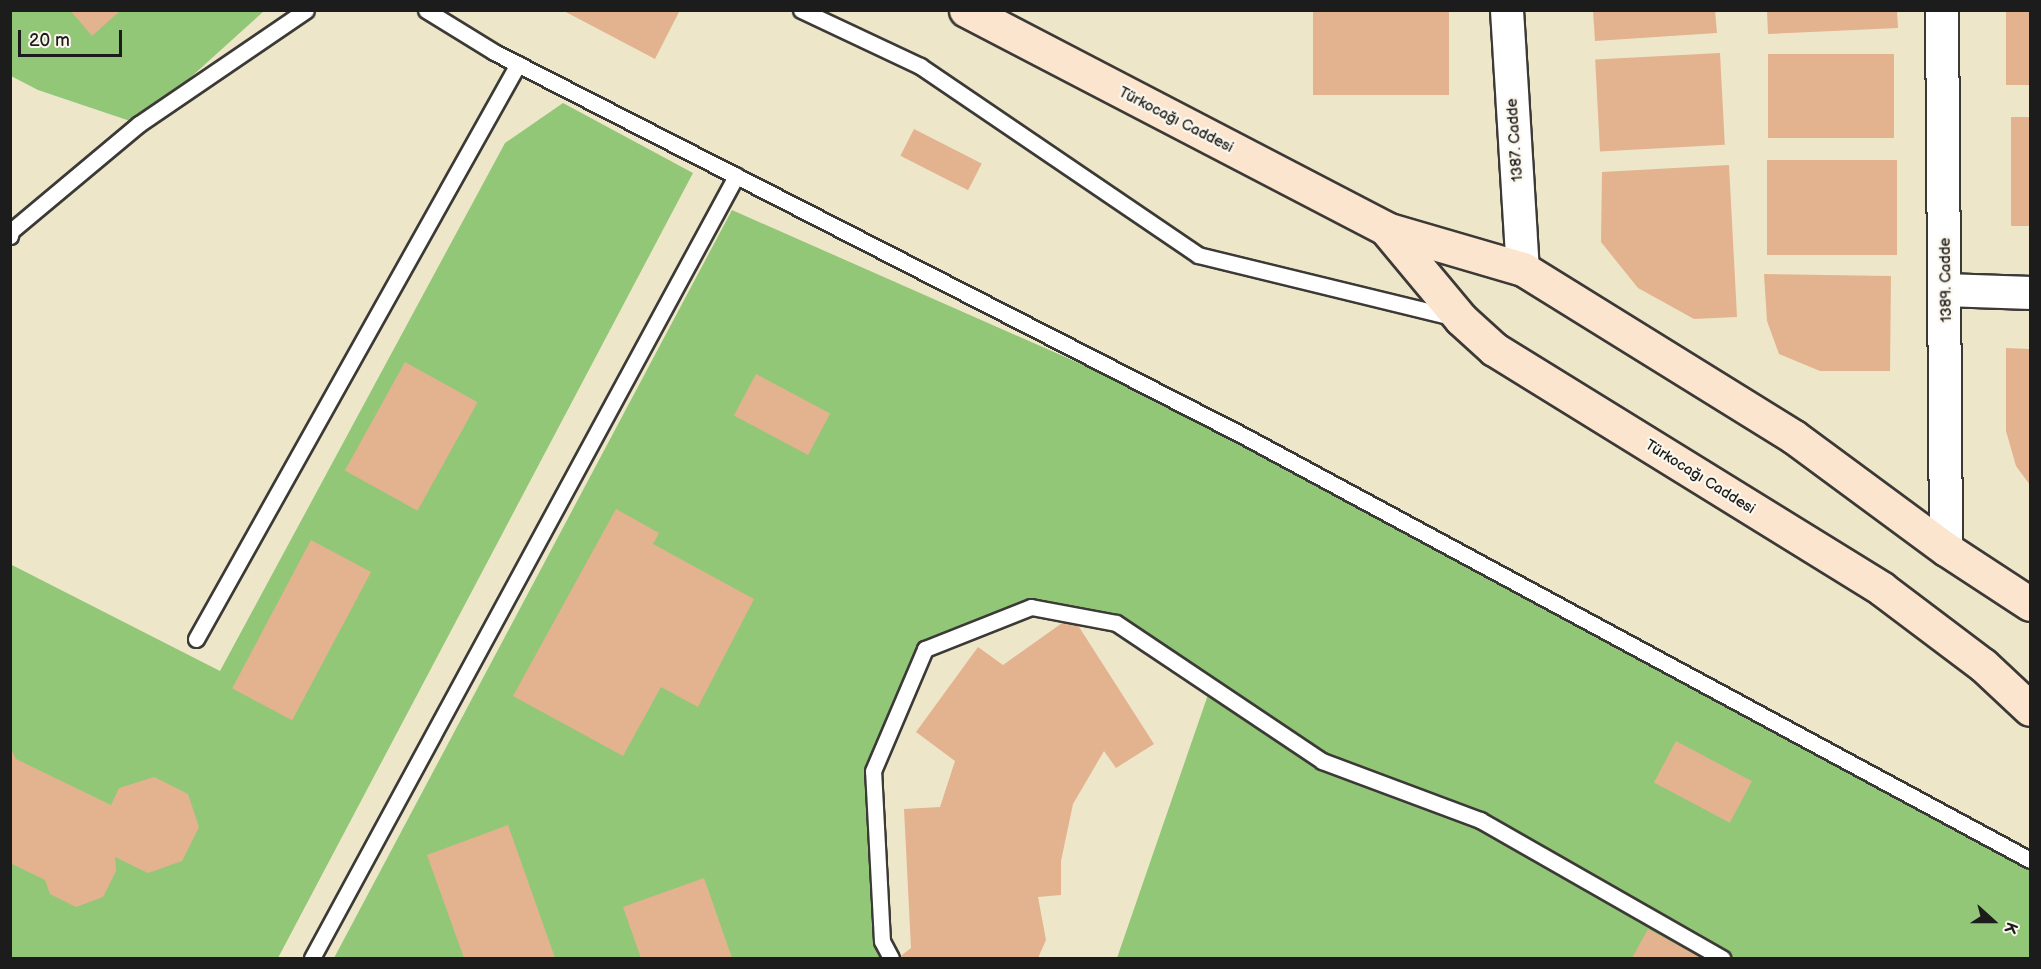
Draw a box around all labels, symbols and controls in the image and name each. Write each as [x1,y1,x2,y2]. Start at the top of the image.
scale bar [21,18,124,56]
text: 20 m [29,30,70,51]
street label: Türkocağı Caddesi [1116,83,1236,157]
street label: 1387. Cadde [1503,98,1527,182]
street label: 1389. Cadde [1936,238,1956,322]
street label: Türkocağı Caddesi [1642,436,1758,518]
north arrow [1963,891,2023,951]
text: K [1999,919,2021,936]

